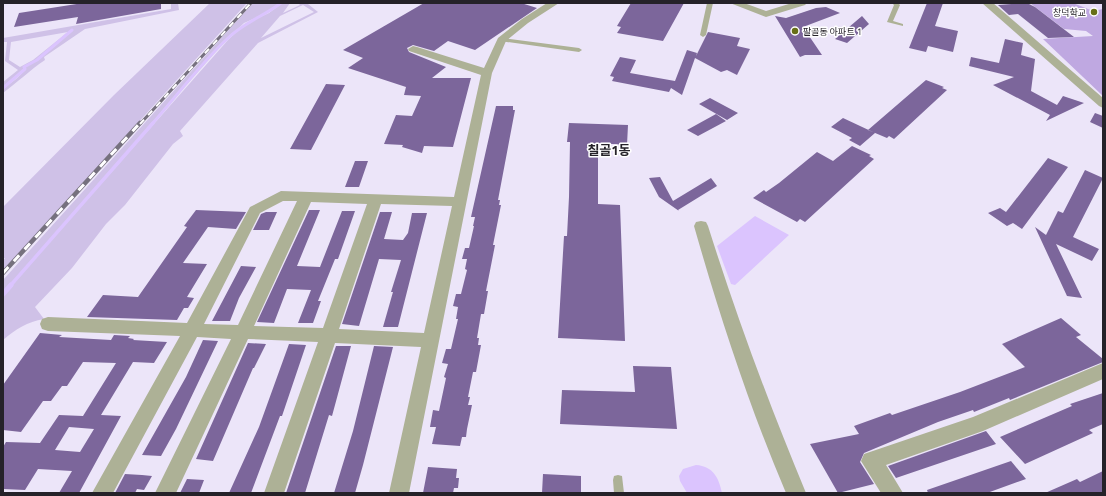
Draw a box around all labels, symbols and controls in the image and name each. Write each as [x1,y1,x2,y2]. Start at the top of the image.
place label: 창덕학교 [1053,6,1086,19]
marker: 창덕학교 [1089,7,1099,17]
place label: 팔골동 아파트 1 [803,25,862,38]
marker: 팔골동 아파트 1 [790,26,800,36]
district label: 칠골1동 [587,140,631,160]

